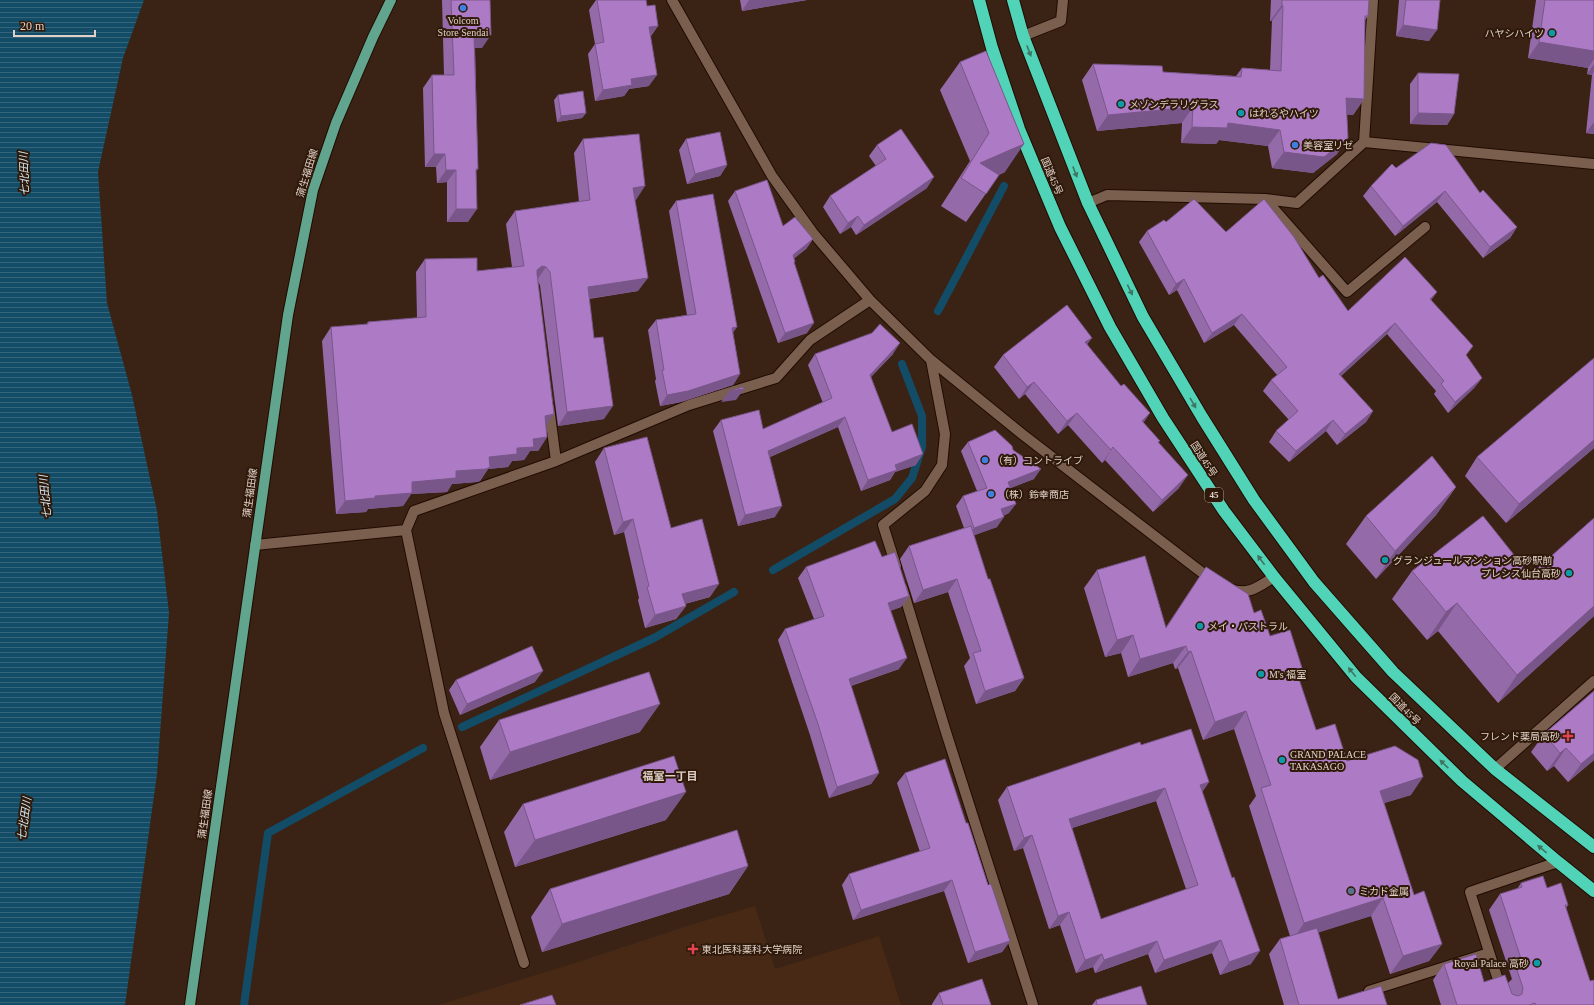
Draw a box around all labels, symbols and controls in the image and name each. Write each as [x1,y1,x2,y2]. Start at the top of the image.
marker: Volcom Store Sendai [458,3,468,13]
scale bar [14,12,95,38]
place label: Volcom Store Sendai [438,15,489,38]
text: 20 m [20,19,45,33]
place label: ハヤシハイツ [1485,28,1544,39]
marker: ハヤシハイツ [1547,28,1557,38]
one-way arrow [1026,45,1032,57]
marker: メゾンデラリグラス [1116,99,1126,109]
place label: メゾンデラリグラス [1129,99,1219,110]
marker: はれるやハイツ [1236,108,1246,118]
place label: はれるやハイツ [1249,108,1319,119]
marker: 美容室リゼ [1290,140,1300,150]
place label: 美容室リゼ [1303,140,1353,151]
street label: 蒲生福田線 [294,147,320,199]
water label: 七北田川 [17,151,31,196]
street label: 国道45号 [1039,155,1065,197]
one-way arrow [1073,166,1079,178]
one-way arrow [1127,284,1133,296]
one-way arrow [1190,397,1197,409]
street label: 国道45号 [1188,439,1220,479]
marker: （有）コントライブ [980,455,990,465]
place label: （有）コントライブ [993,455,1083,466]
street label: 蒲生福田線 [241,467,259,519]
water label: 七北田川 [37,474,53,519]
road number: 45 [1205,488,1223,502]
marker: （株）鈴幸商店 [986,489,996,499]
place label: （株）鈴幸商店 [999,489,1069,500]
one-way arrow [1257,554,1266,565]
marker: グランジュールマンション高砂駅前 [1380,555,1390,565]
place label: グランジュールマンション高砂駅前 [1393,555,1552,566]
place label: プレシス仙台高砂 [1481,568,1561,579]
marker: プレシス仙台高砂 [1564,568,1574,578]
marker: メイ・パストラル [1195,621,1205,631]
place label: メイ・パストラル [1208,621,1288,632]
one-way arrow [1347,666,1356,677]
marker: M's 福室 [1256,669,1266,679]
place label: M's 福室 [1269,669,1306,680]
street label: 国道45号 [1387,691,1423,727]
place label: フレンド薬局高砂 [1480,731,1560,742]
marker: フレンド薬局高砂 [1563,731,1573,741]
place label: GRAND PALACE TAKASAGO [1290,749,1366,772]
marker: GRAND PALACE TAKASAGO [1277,755,1287,765]
one-way arrow [1439,759,1449,768]
district label: 福室一丁目 [643,770,698,782]
street label: 蒲生福田線 [196,788,214,840]
water label: 七北田川 [15,795,33,842]
one-way arrow [1537,844,1547,853]
marker: ミカド金属 [1346,886,1356,896]
place label: ミカド金属 [1359,886,1409,897]
marker: 東北医科薬科大学病院 [687,943,699,955]
place label: 東北医科薬科大学病院 [702,944,802,955]
place label: Royal Palace 高砂 [1454,958,1529,969]
marker: Royal Palace 高砂 [1532,958,1542,968]

